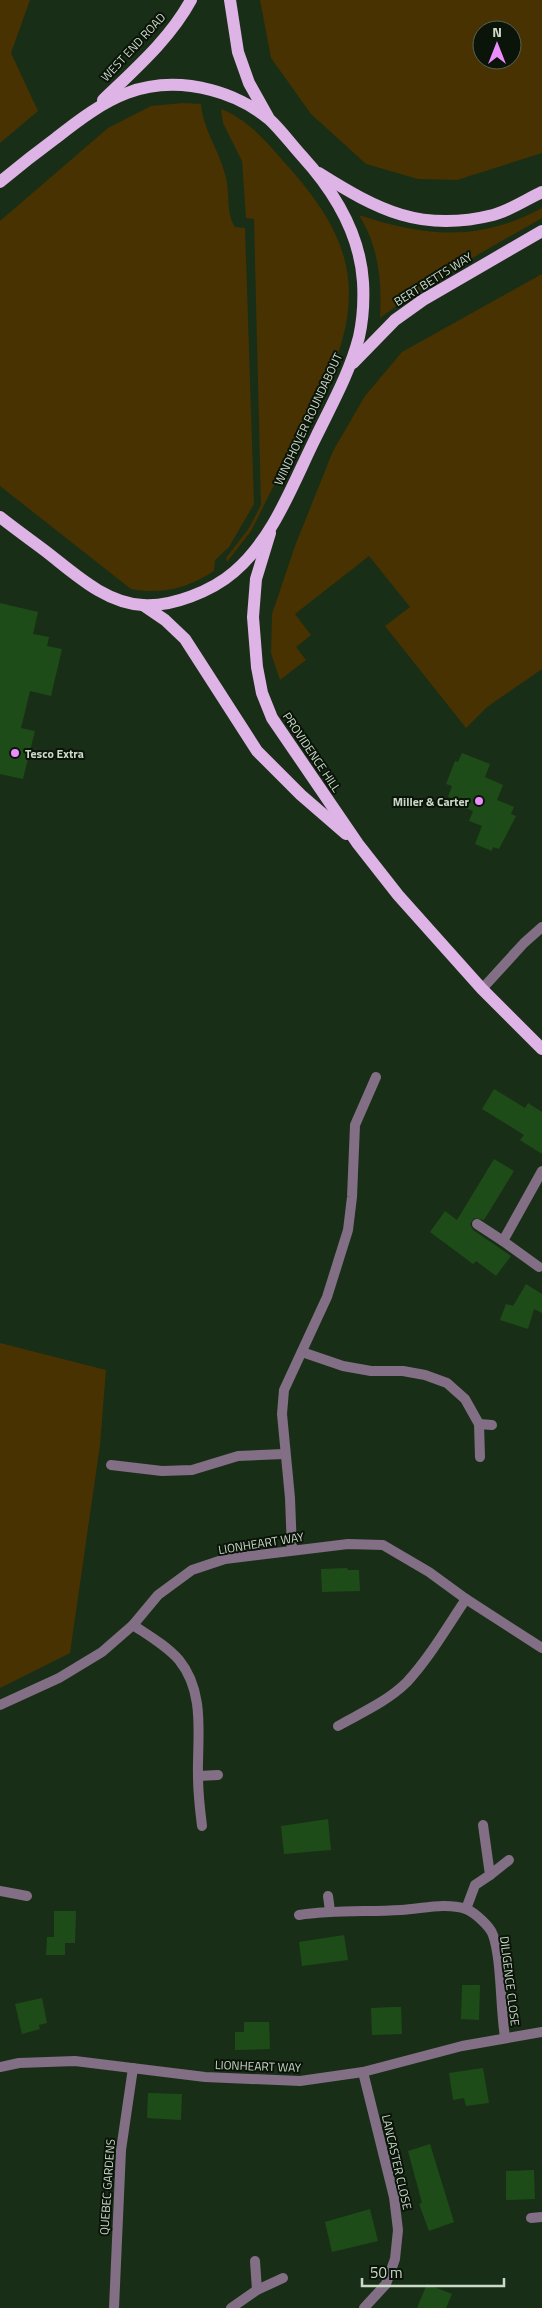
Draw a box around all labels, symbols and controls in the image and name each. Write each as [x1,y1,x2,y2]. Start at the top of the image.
street label: WEST END ROAD [96,8,170,86]
north arrow [472,20,522,70]
text: N [492,21,502,42]
street label: BERT BETTS WAY [390,247,476,311]
street label: WINDHOVER ROUNDABOUT [269,349,347,488]
street label: PROVIDENCE HILL [278,708,346,796]
place label: Tesco Extra [25,744,84,763]
marker: Tesco Extra [9,747,21,759]
place label: Miller & Carter [393,792,470,811]
marker: Miller & Carter [473,795,485,807]
street label: LIONHEART WAY [217,1527,306,1559]
street label: DILIGENCE CLOSE [495,1935,525,2027]
street label: LIONHEART WAY [215,2055,302,2077]
street label: LANCASTER CLOSE [377,2113,417,2212]
street label: QUEBEC GARDENS [94,2138,120,2236]
scale bar [362,2256,504,2288]
text: 50 m [370,2261,403,2284]

